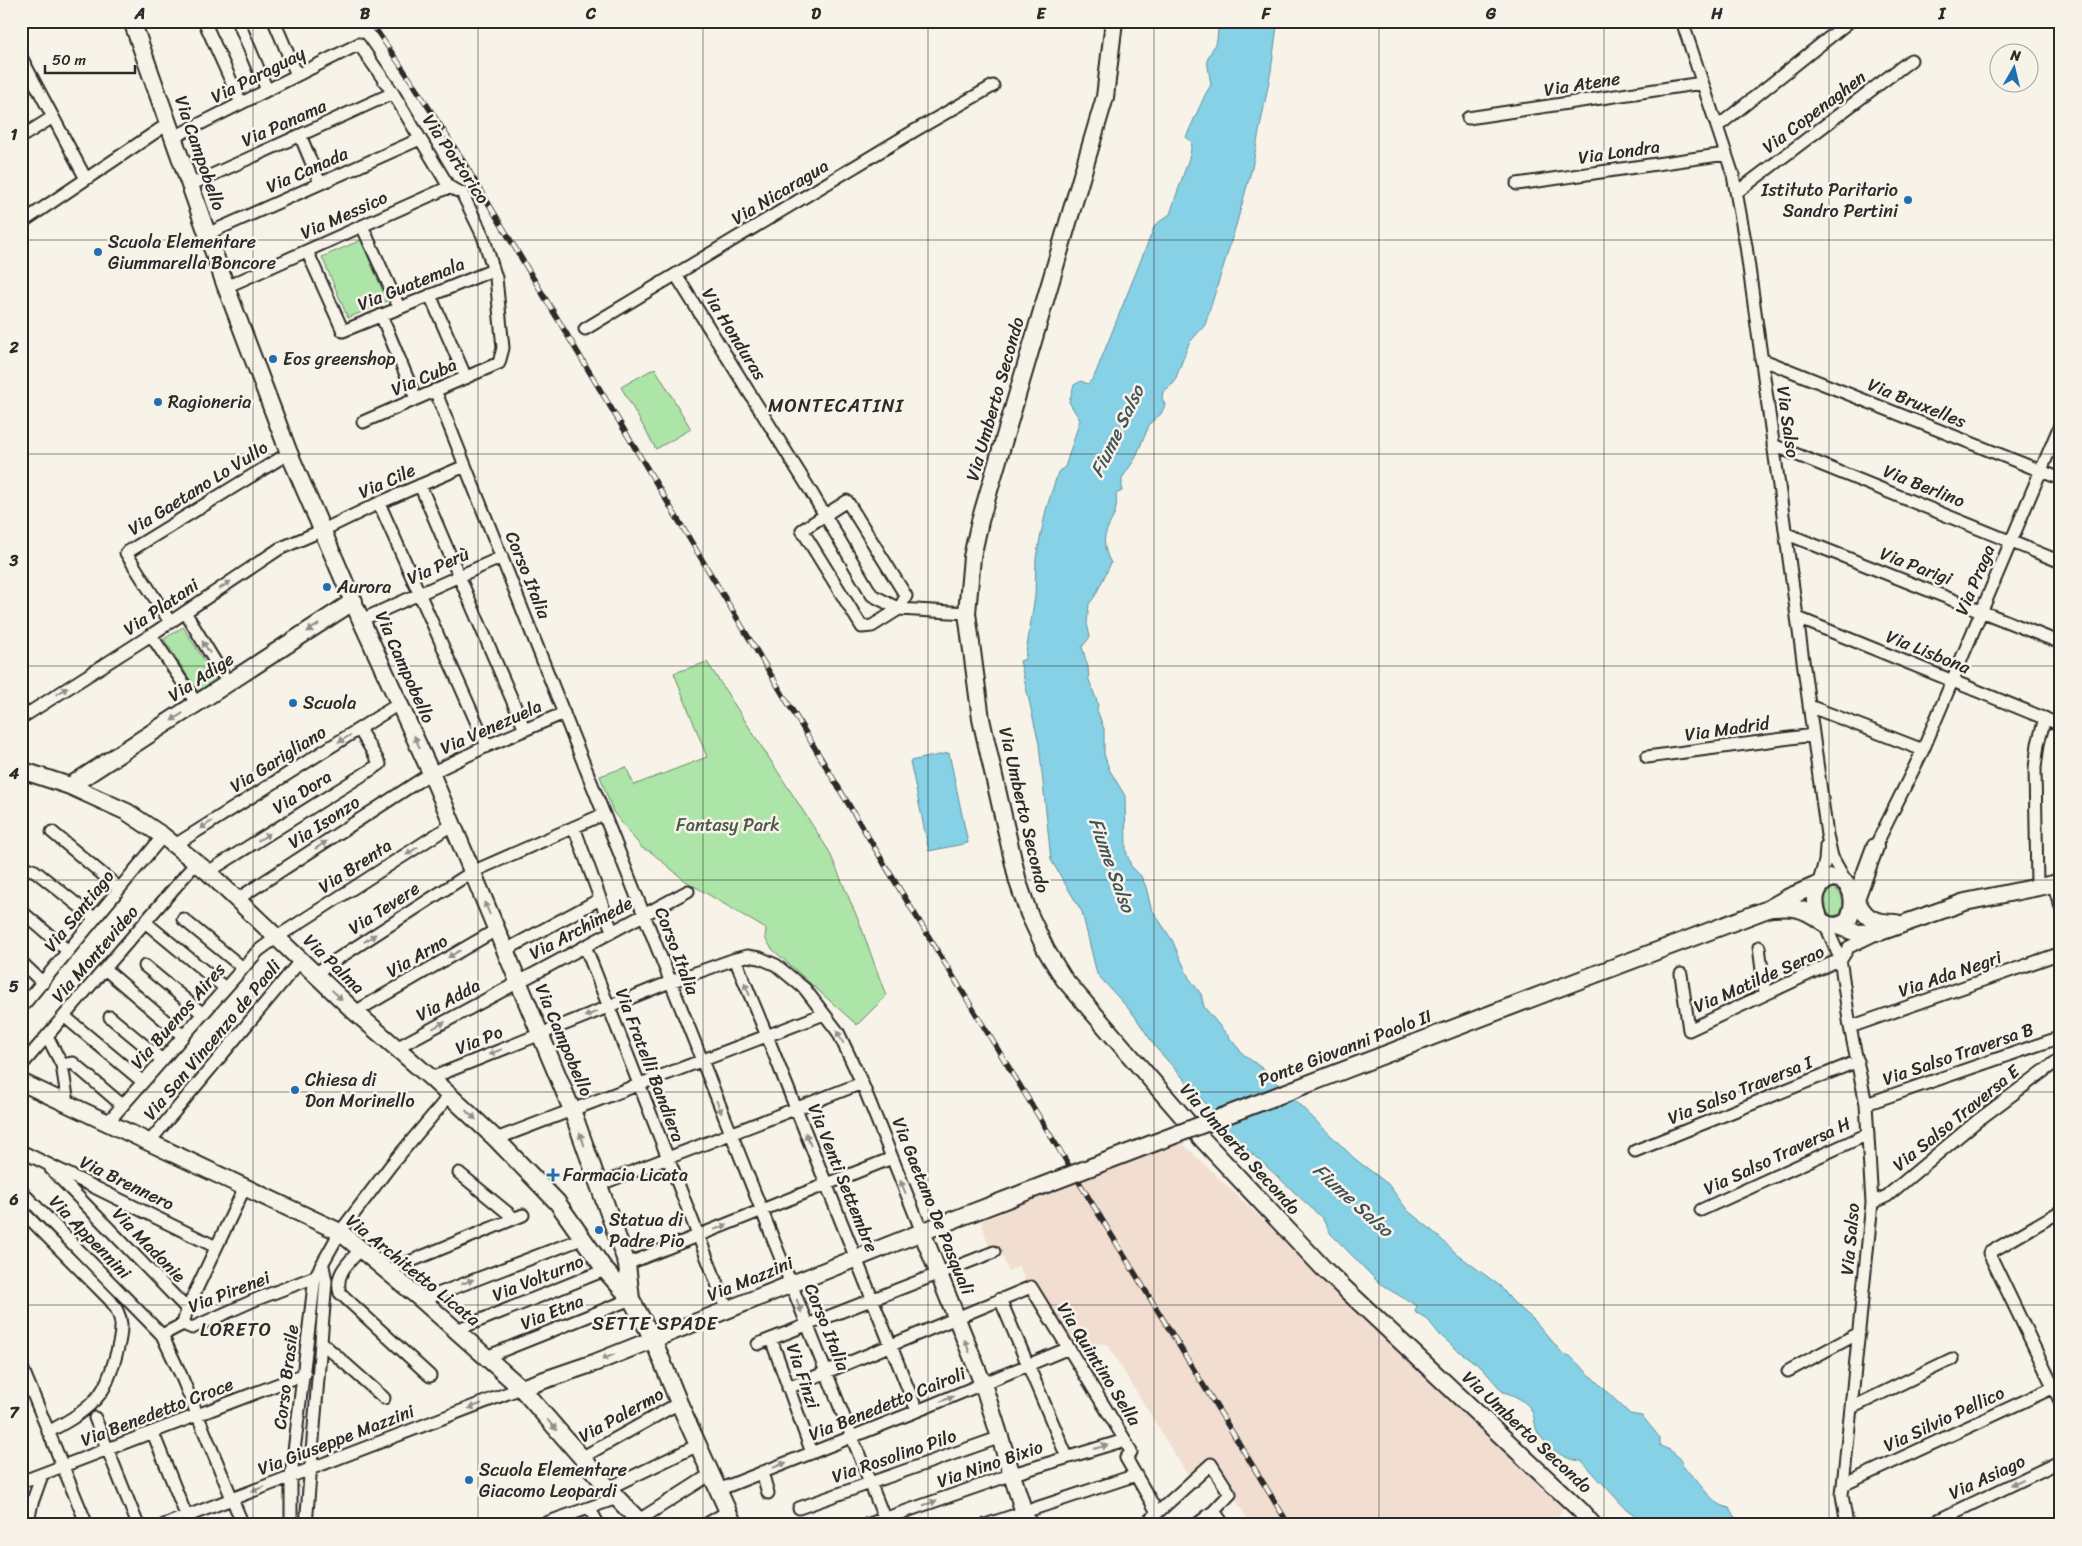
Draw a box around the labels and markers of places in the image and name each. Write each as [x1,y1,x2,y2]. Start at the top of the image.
place label: Istituto Paritario Sandro Pertini [1760,174,1899,227]
marker: Istituto Paritario Sandro Pertini [1902,194,1914,206]
place label: Scuola Elementare Giummarella Boncore [108,226,276,279]
marker: Scuola Elementare Giummarella Boncore [92,246,104,258]
place label: Eos greenshop [283,343,396,375]
marker: Eos greenshop [267,353,279,365]
place label: Ragioneria [168,386,251,418]
marker: Ragioneria [152,396,164,408]
place label: Aurora [336,571,391,603]
marker: Aurora [321,581,333,593]
place label: Scuola [303,687,356,719]
marker: Scuola [287,697,299,709]
place label: Chiesa di Don Morinello [305,1064,415,1117]
marker: Chiesa di Don Morinello [289,1084,301,1096]
place label: Farmacia Licata [563,1159,688,1191]
marker: Farmacia Licata [547,1169,559,1181]
place label: Statua di Padre Pio [609,1204,684,1257]
marker: Statua di Padre Pio [593,1224,605,1236]
place label: Scuola Elementare Giacomo Leopardi [479,1454,627,1507]
marker: Scuola Elementare Giacomo Leopardi [463,1474,475,1486]

